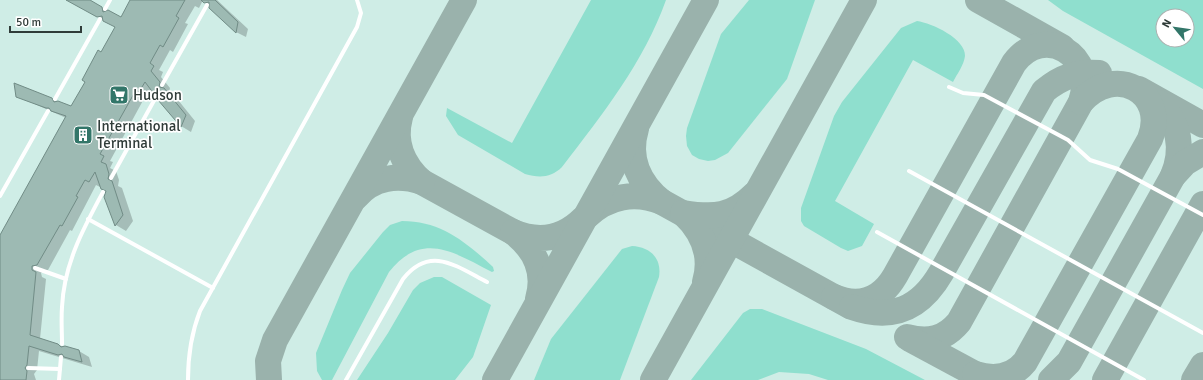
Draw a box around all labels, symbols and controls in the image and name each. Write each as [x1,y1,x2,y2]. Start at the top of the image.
scale bar [10,8,81,34]
north arrow [1155,8,1195,48]
text: 50 m [16,15,41,30]
text: N [1159,17,1174,30]
supermarket icon: Hudson [108,84,130,106]
place label: Hudson [133,86,182,104]
place label: International Terminal [97,117,181,152]
building icon: International Terminal [72,124,94,146]

